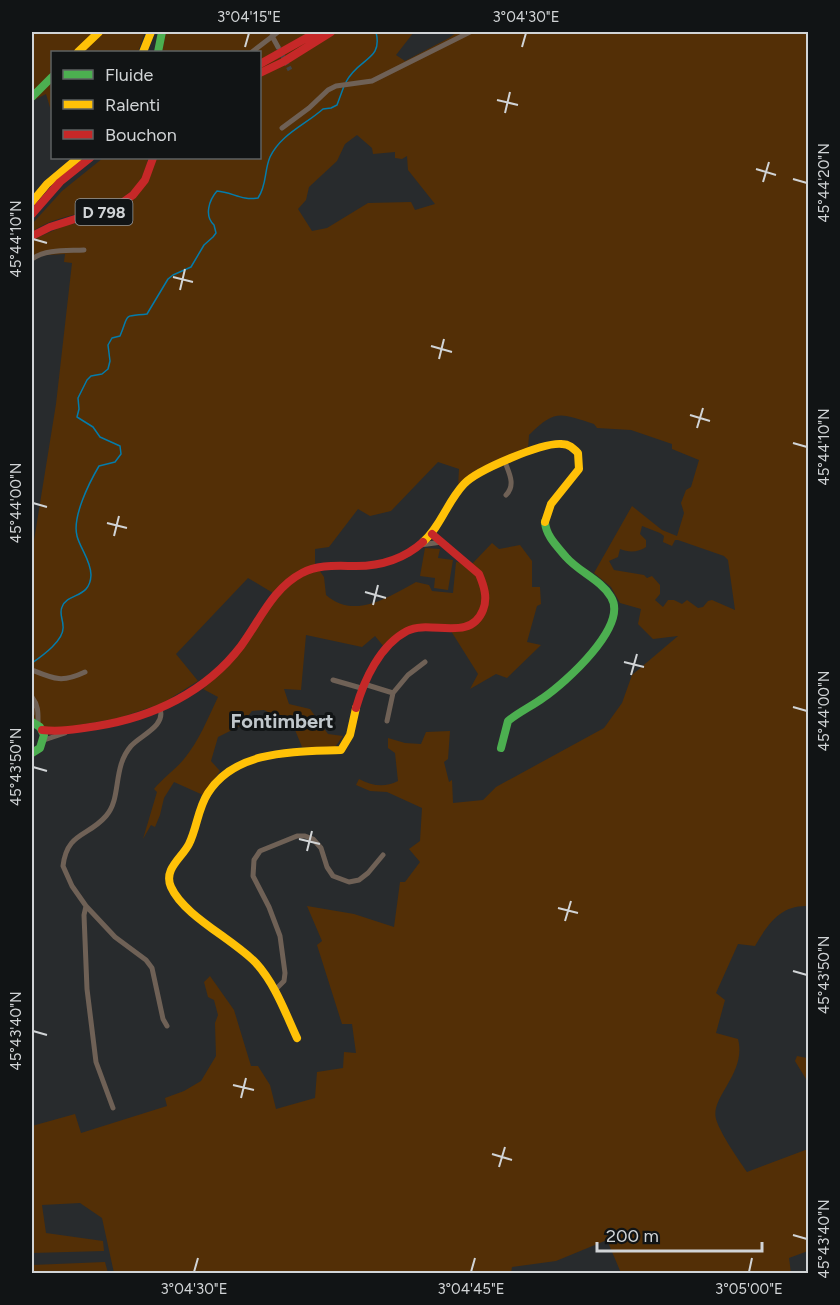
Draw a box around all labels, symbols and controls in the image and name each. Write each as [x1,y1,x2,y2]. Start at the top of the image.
text: 3°04'15"E [217,8,281,26]
text: 3°04'30"E [492,8,560,26]
legend [51,51,261,159]
text: Fluide [105,64,154,86]
text: Ralenti [105,94,160,116]
text: Bouchon [105,124,177,146]
text: 45°44'20"N [815,143,833,223]
road number: D 798 [76,199,132,225]
text: 45°44'10"N [7,200,25,278]
text: 45°44'10"N [815,408,833,486]
text: 45°44'00"N [7,463,25,543]
text: 45°44'00"N [815,671,833,751]
district label: Fontimbert [230,709,334,733]
text: 45°43'50"N [7,728,25,806]
text: 45°43'50"N [815,936,833,1014]
text: 45°43'40"N [7,991,25,1071]
text: 45°43'40"N [815,1199,833,1279]
scale bar [597,1215,762,1253]
text: 200 m [606,1225,659,1247]
text: 3°04'30"E [160,1280,228,1298]
text: 3°04'45"E [437,1280,505,1298]
text: 3°05'00"E [715,1280,783,1298]

